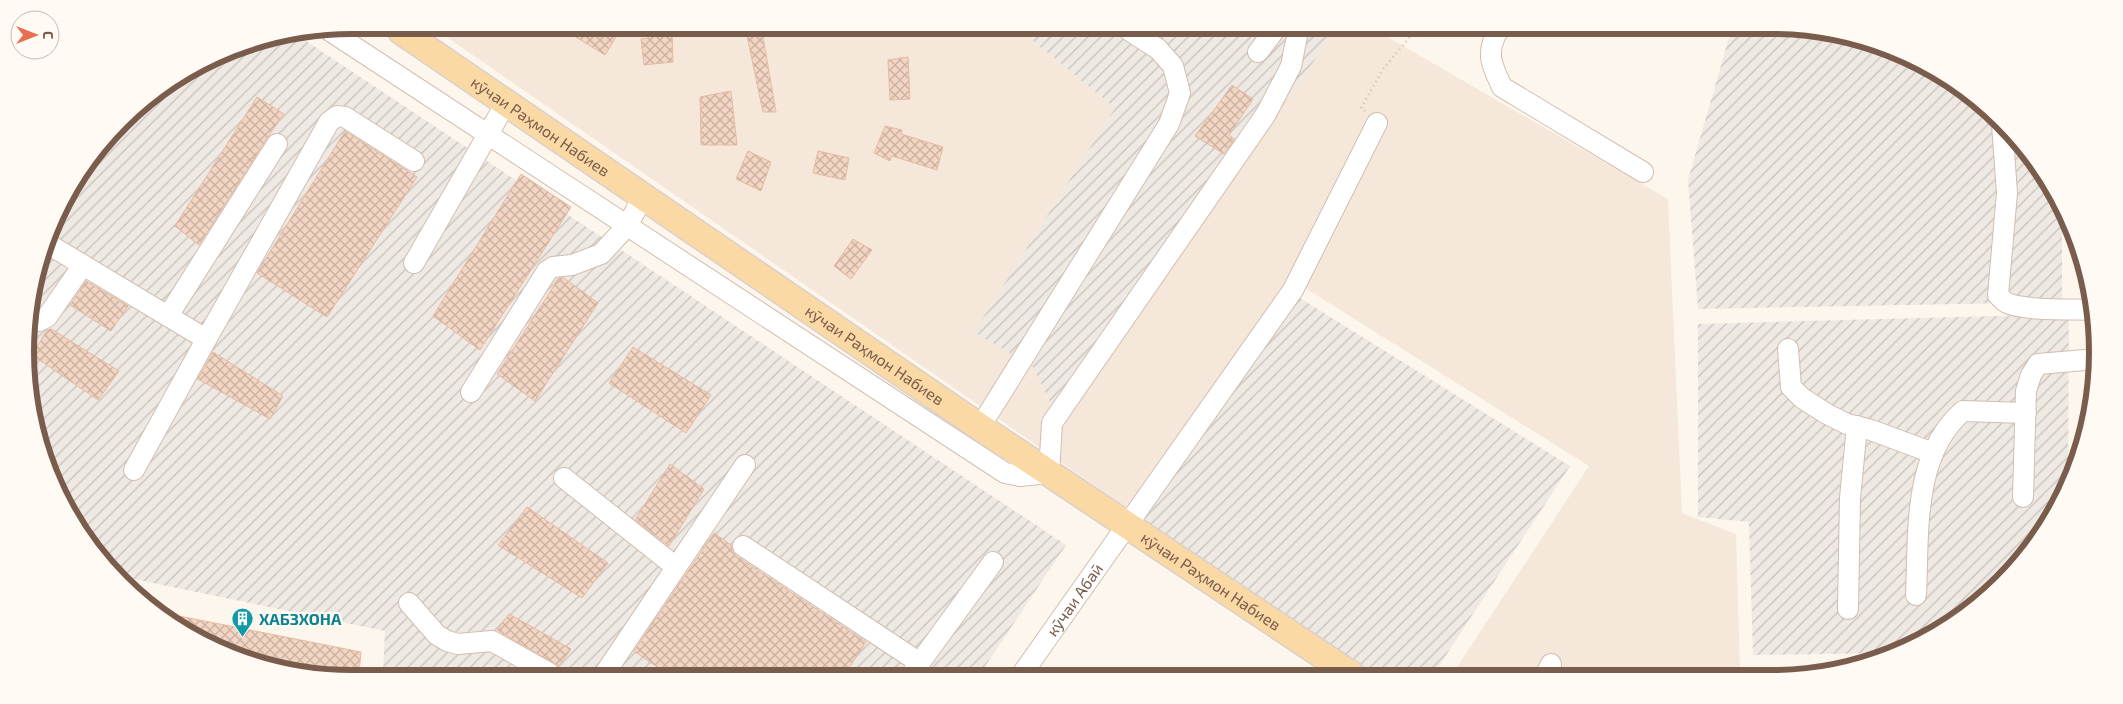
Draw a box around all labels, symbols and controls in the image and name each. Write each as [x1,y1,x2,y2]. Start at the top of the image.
north arrow [10,10,60,60]
text: С [40,31,57,39]
street label: кӯчаи Раҳмон Набиев [468,72,614,180]
street label: кӯчаи Раҳмон Набиев [802,301,948,409]
street label: кӯчаи Раҳмон Набиев [1138,527,1285,634]
street label: кӯчаи Абаӣ [1042,559,1106,639]
building icon: ХАБЗХОНА [231,607,255,638]
place label: ХАБЗХОНА [259,609,342,628]

